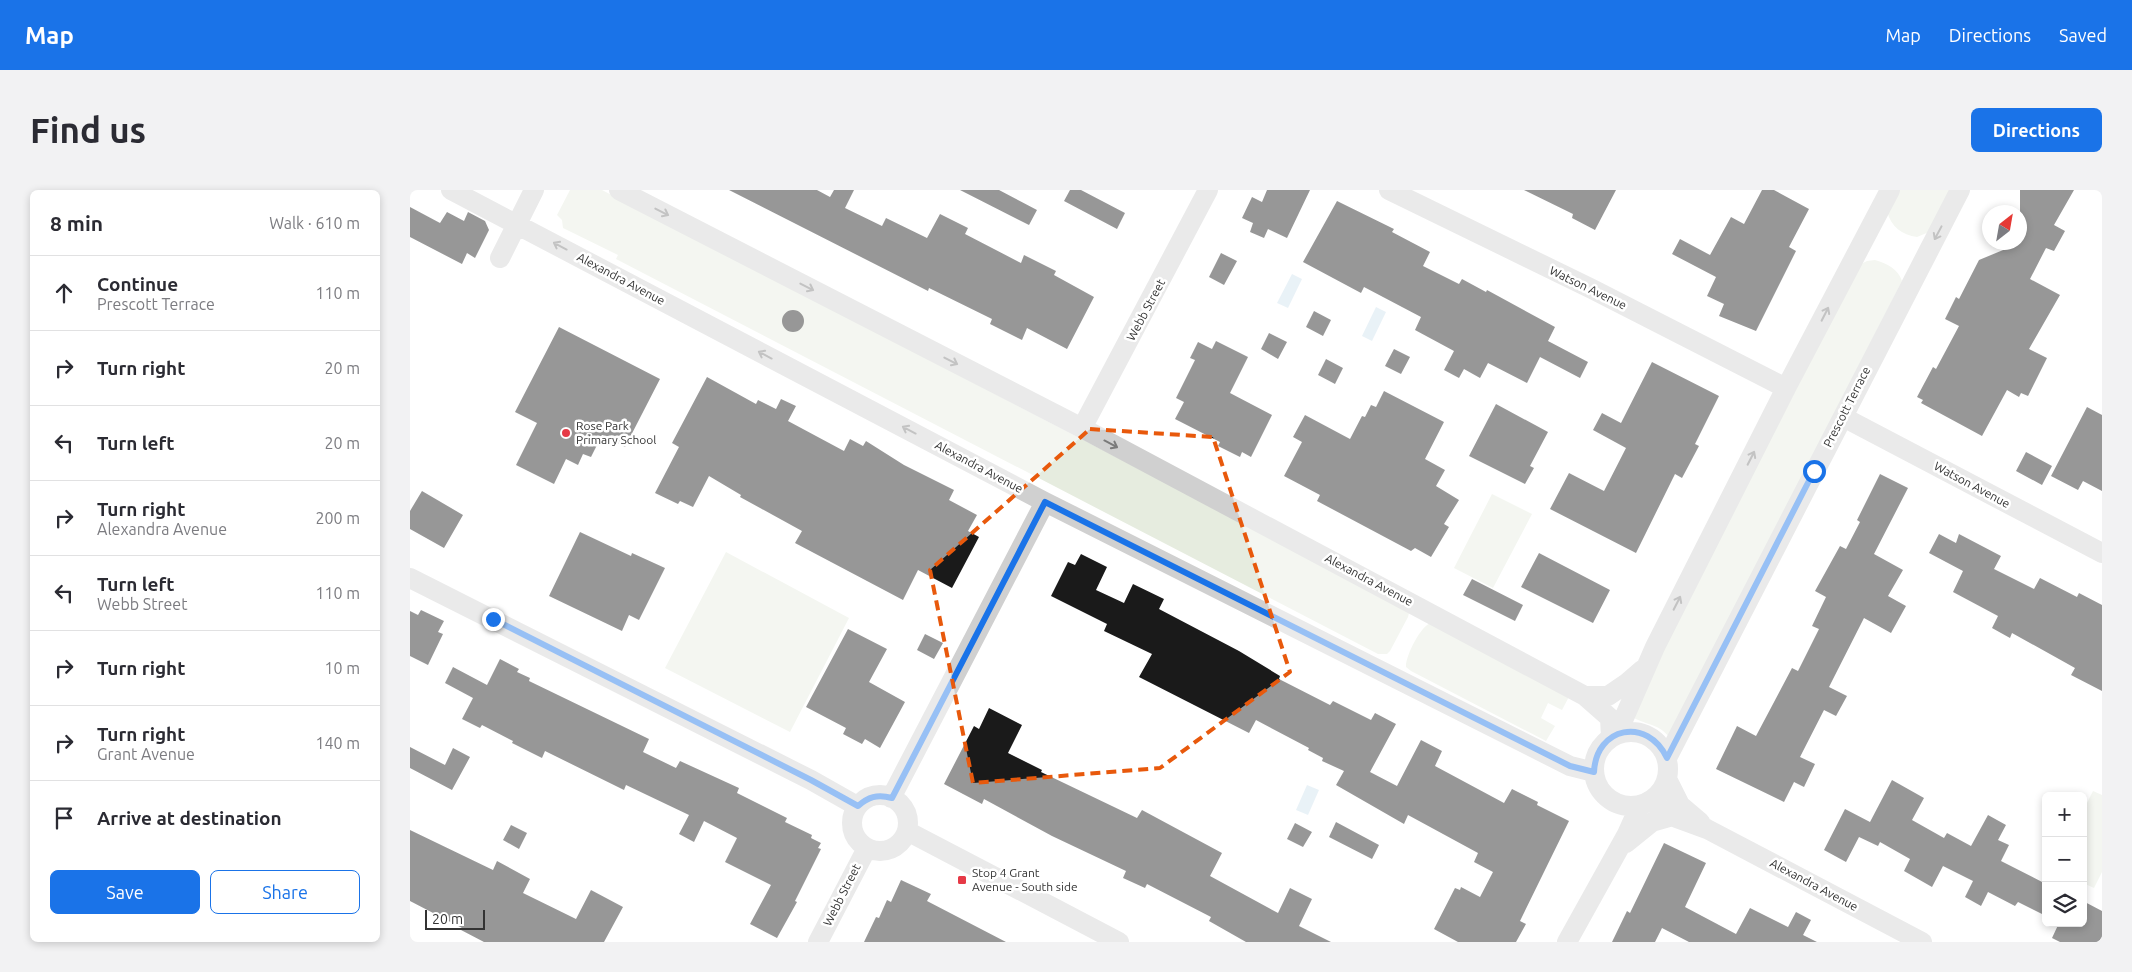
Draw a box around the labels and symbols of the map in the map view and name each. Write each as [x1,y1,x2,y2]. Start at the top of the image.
north arrow [1982,205,2027,250]
one-way arrow [655,207,670,217]
one-way arrow [1933,226,1943,241]
one-way arrow [553,241,567,251]
street label: Alexandra Avenue [575,250,667,307]
street label: Watson Avenue [1548,263,1629,312]
street label: Webb Street [1124,277,1167,343]
one-way arrow [799,283,814,292]
one-way arrow [1821,307,1830,322]
one-way arrow [758,350,773,360]
one-way arrow [944,356,959,366]
street label: Prescott Terrace [1821,364,1872,449]
place label: Rose Park Primary School [576,419,656,446]
one-way arrow [902,425,917,435]
marker: Rose Park Primary School [560,427,572,439]
street label: Alexandra Avenue [933,438,1025,495]
one-way arrow [1104,439,1119,449]
one-way arrow [1746,451,1756,466]
street label: Watson Avenue [1932,459,2012,510]
route start [1803,460,1826,483]
street label: Alexandra Avenue [1323,551,1415,608]
one-way arrow [1672,596,1682,611]
route end [482,608,505,631]
street label: Alexandra Avenue [1768,856,1860,913]
street label: Webb Street [820,861,863,928]
place label: Stop 4 Grant Avenue - South side [972,866,1078,893]
marker: Stop 4 Grant Avenue - South side [956,874,968,886]
scale bar [425,907,485,930]

